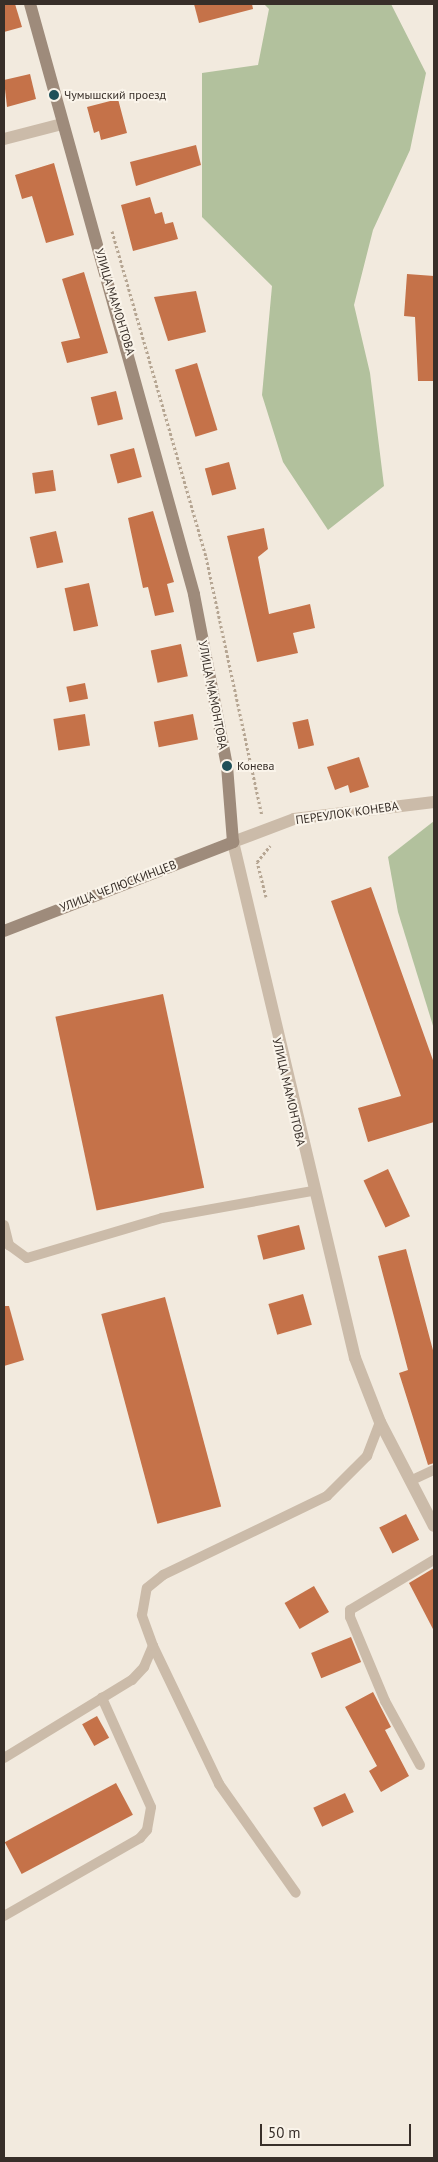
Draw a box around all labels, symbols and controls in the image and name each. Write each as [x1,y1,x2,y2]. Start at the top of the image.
place label: Чумышский проезд [64,88,166,102]
marker: Чумышский проезд [48,89,60,101]
street label: УЛИЦА МАМОНТОВА [92,247,138,357]
street label: УЛИЦА МАМОНТОВА [195,639,231,751]
place label: Конева [237,759,274,773]
marker: Конева [221,760,233,772]
street label: ПЕРЕУЛОК КОНЕВА [295,799,399,827]
street label: УЛИЦА ЧЕЛЮСКИНЦЕВ [57,857,179,915]
street label: УЛИЦА МАМОНТОВА [269,1036,309,1148]
scale bar [263,2114,414,2146]
text: 50 m [268,2123,301,2142]

